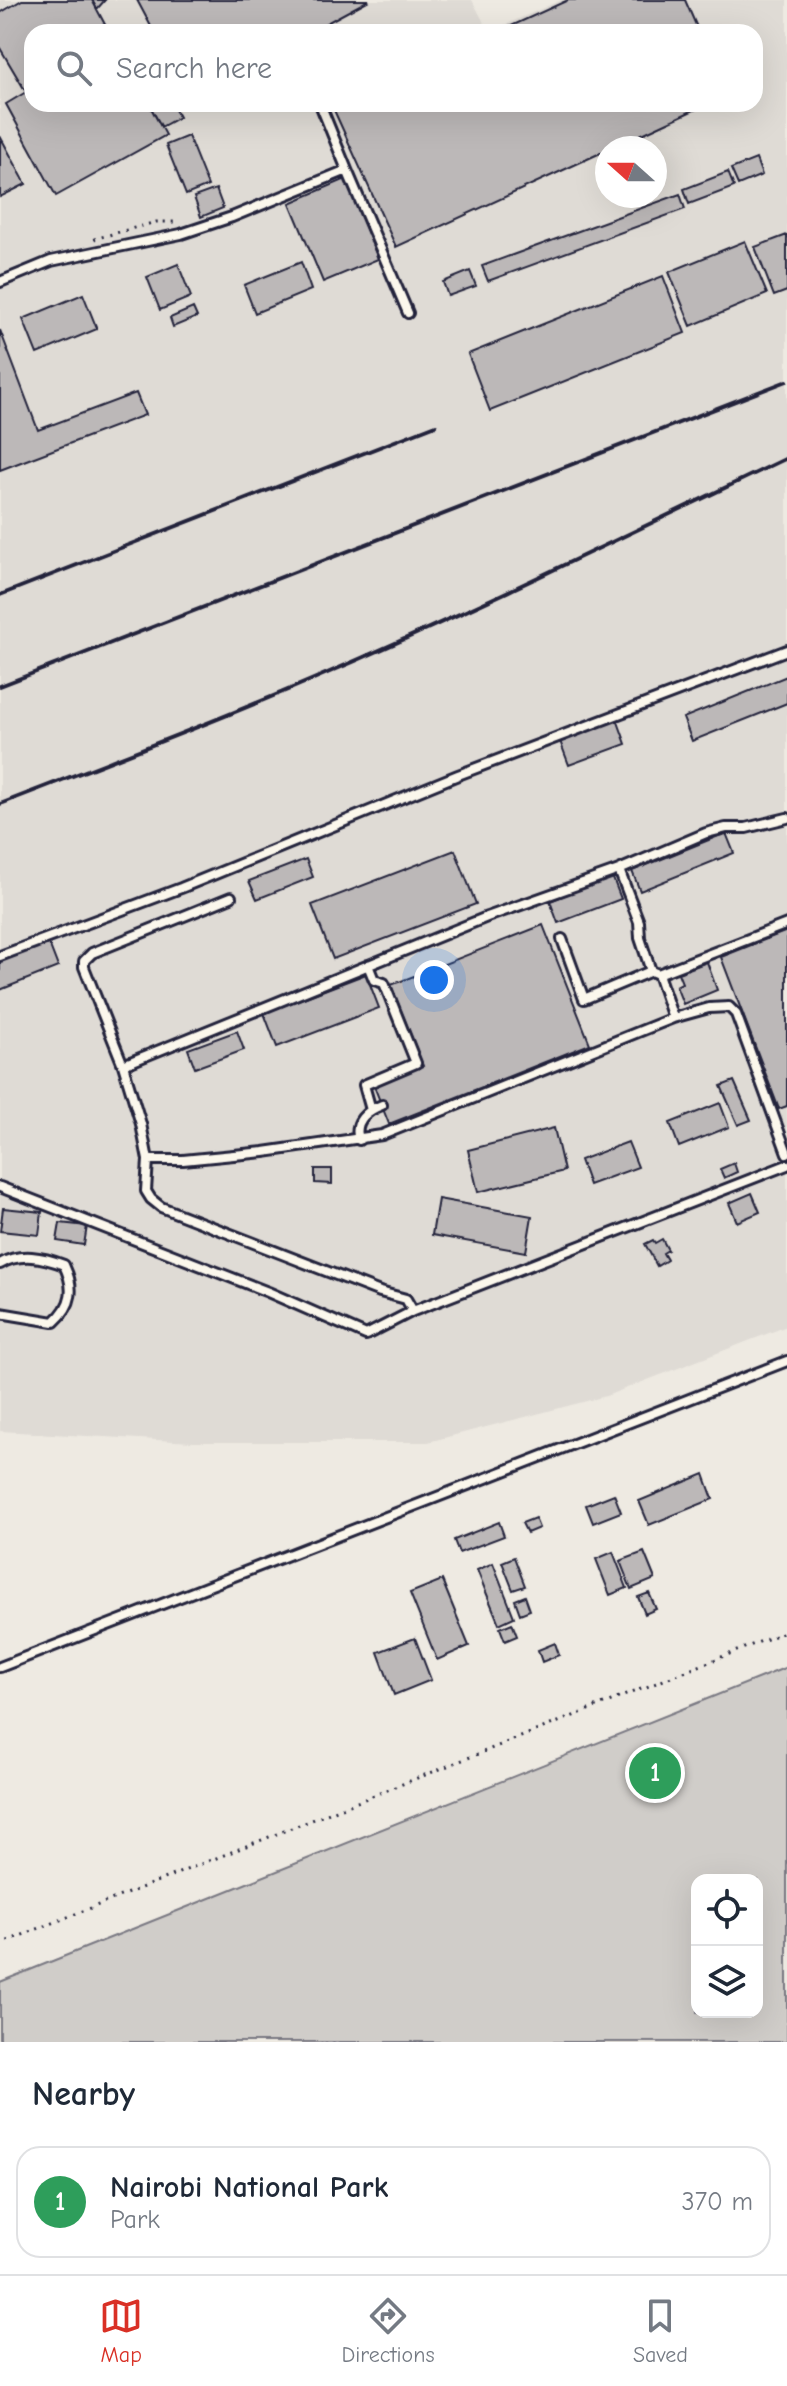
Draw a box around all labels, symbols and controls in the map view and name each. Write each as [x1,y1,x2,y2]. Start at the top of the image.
search box [24,24,763,112]
icon: search [52,46,96,90]
text: Search here [116,51,272,86]
north arrow [595,136,667,208]
your location [414,960,454,1000]
pin: 1 [629,1743,681,1803]
map controls [691,1874,763,2018]
button: locate [691,1874,763,1946]
button: layers [691,1946,763,2018]
text: Nearby [32,2074,135,2114]
text: Nairobi National Park [110,2170,388,2205]
text: 1 [55,2187,65,2217]
text: 370 m [682,2187,753,2217]
text: Park [110,2205,160,2235]
tab: Map [99,2294,143,2368]
tab: Directions [342,2294,435,2368]
tab: Saved [633,2294,688,2368]

